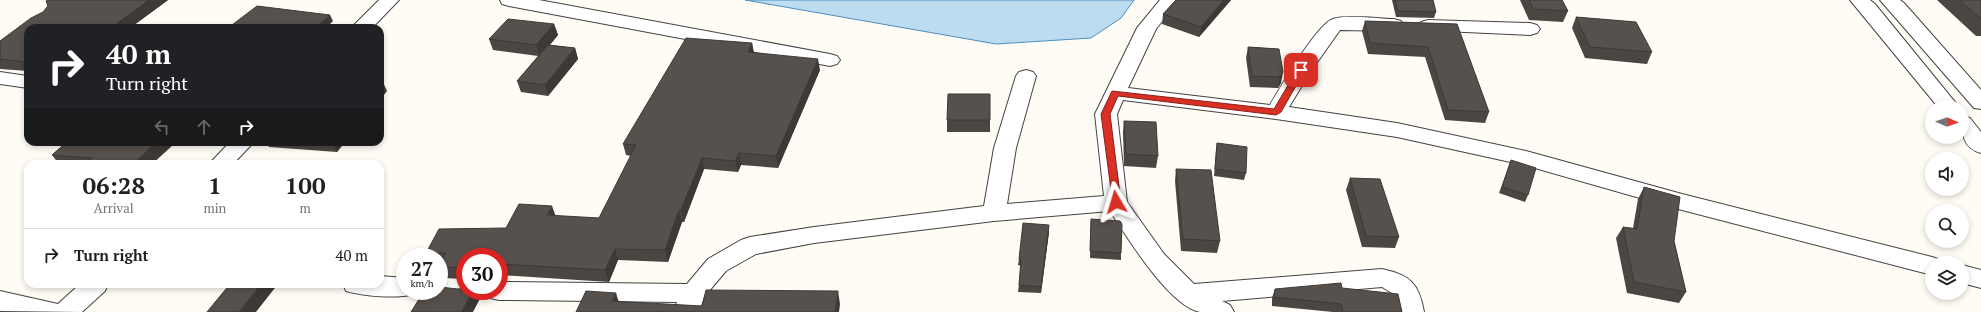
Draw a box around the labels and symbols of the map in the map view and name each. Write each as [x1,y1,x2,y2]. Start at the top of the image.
pin [1284,53,1318,87]
north arrow [1925,100,1969,144]
position arrow [1095,181,1137,223]
speed limit sign: 30 [456,248,508,300]

